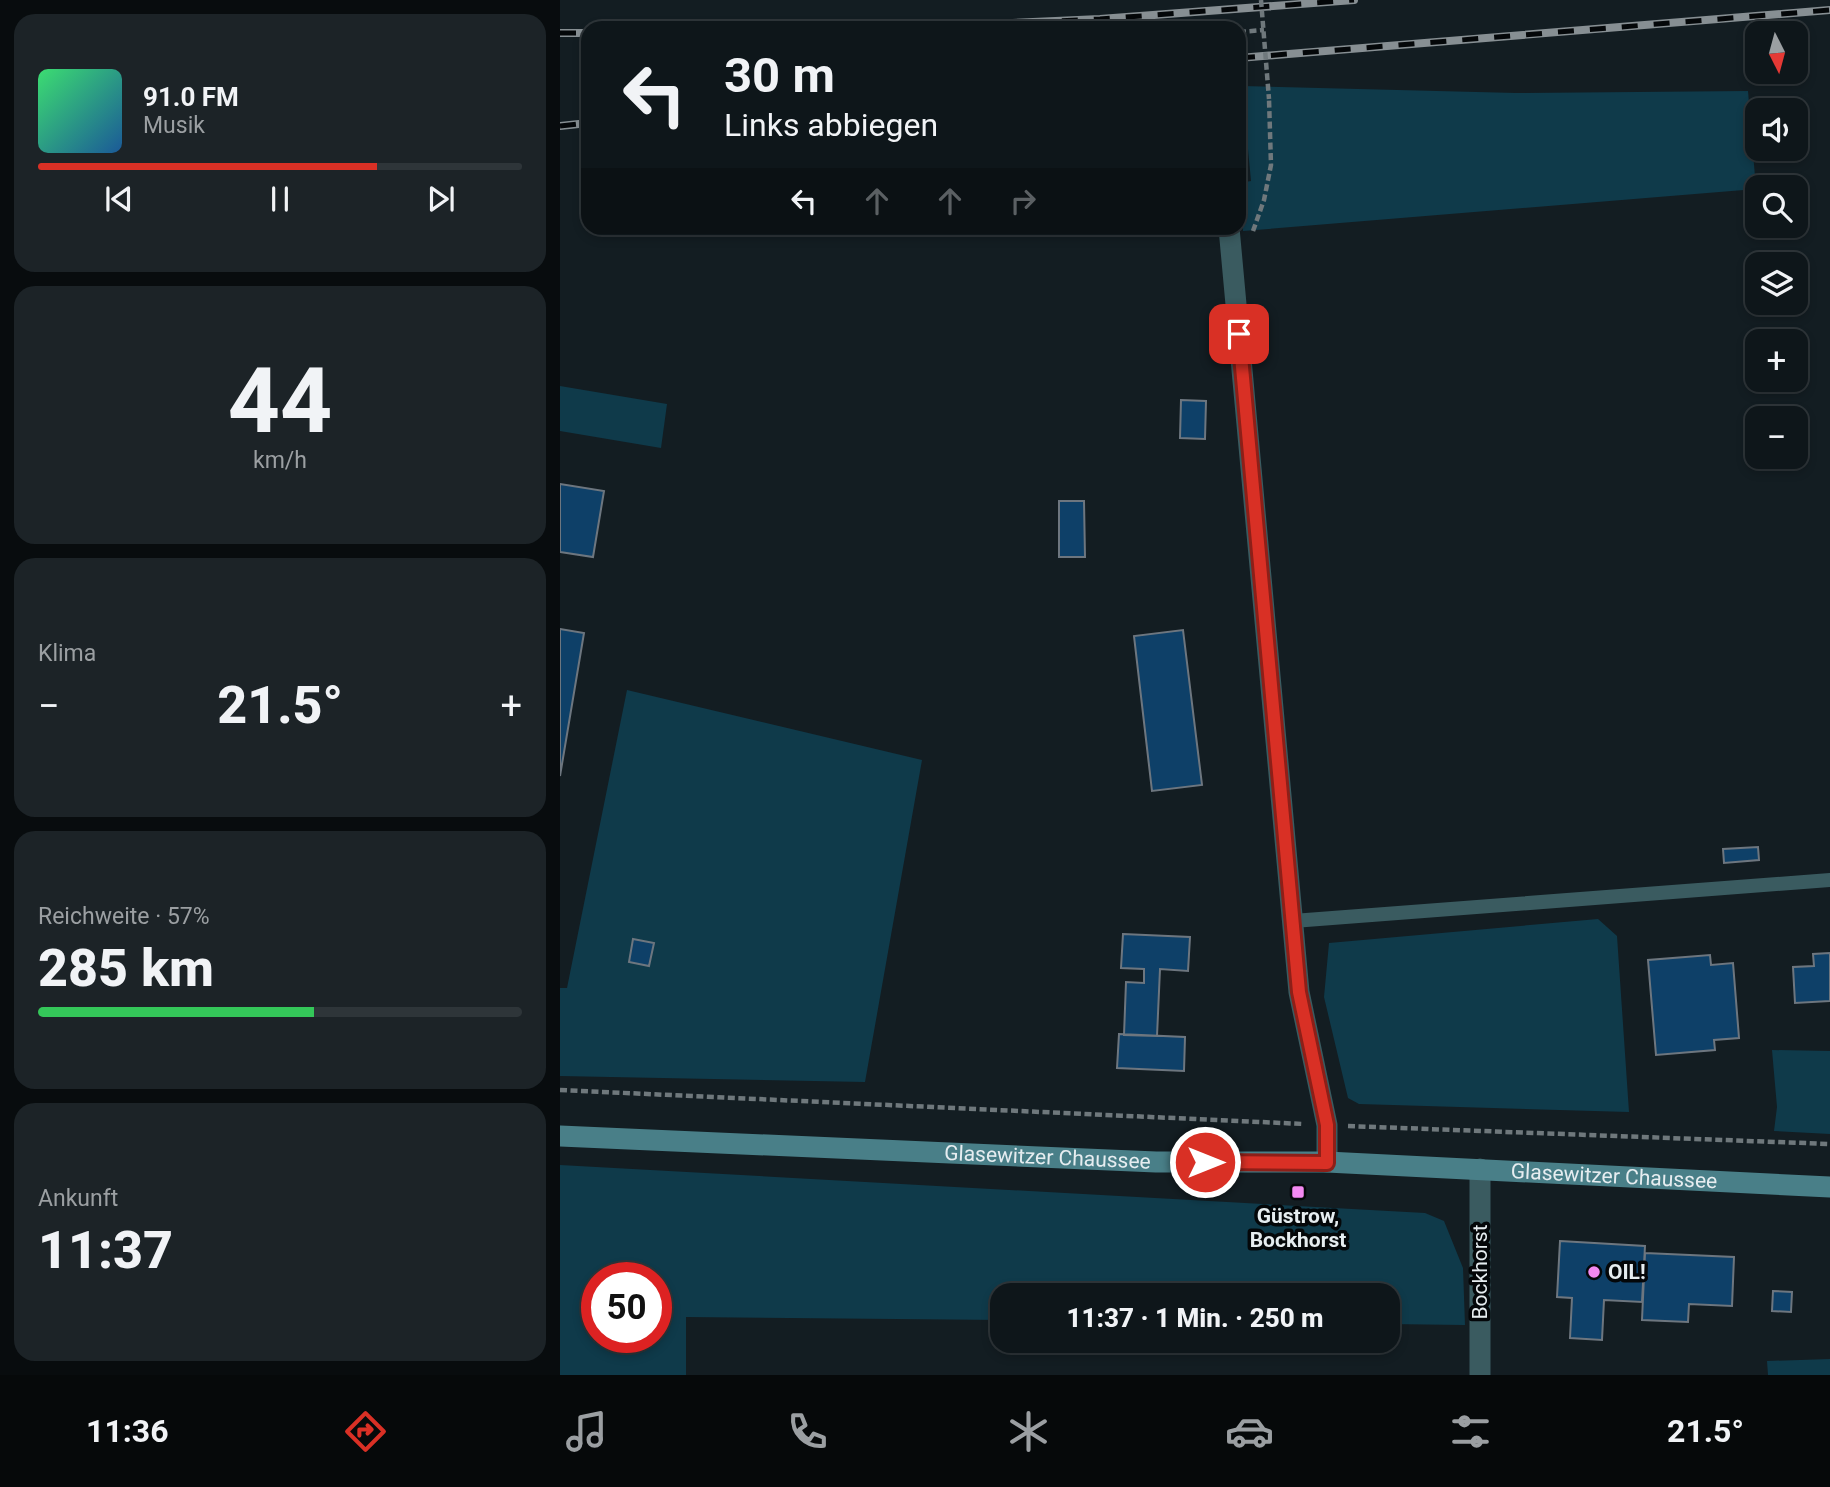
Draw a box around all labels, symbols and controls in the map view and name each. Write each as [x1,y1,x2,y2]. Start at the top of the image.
north arrow [1745,21,1808,84]
map controls [1745,21,1808,469]
text: 30 m [724,47,835,104]
icon: left [609,49,700,140]
text: 91.0 FM [143,82,239,112]
button: sound [1745,98,1808,161]
text: Links abbiegen [724,106,938,144]
text: Musik [143,112,205,139]
button: search [1745,175,1808,238]
icon: previous [100,180,138,218]
icon: pause [261,180,299,218]
icon: next [422,180,460,218]
icon: left [785,182,823,220]
icon: ahead [858,182,896,220]
icon: ahead [931,182,969,220]
icon: right [1004,182,1042,220]
button: layers [1745,252,1808,315]
pin [1209,304,1269,364]
icon: arrive [1220,315,1258,353]
button: + [1745,329,1808,392]
text: 44 [228,348,332,454]
button: − [1745,406,1808,469]
text: km/h [253,447,307,474]
text: Klima [38,640,96,667]
text: 21.5° [217,675,343,736]
text: − [38,684,60,728]
text: + [500,684,522,728]
text: Reichweite · 57% [38,903,210,930]
text: 285 km [38,938,214,999]
position arrow [1168,1125,1242,1199]
street label: Glasewitzer Chaussee [944,1141,1151,1174]
street label: Glasewitzer Chaussee [1510,1159,1718,1193]
marker: Güstrow, Bockhorst [1290,1184,1306,1200]
text: Ankunft [38,1185,118,1212]
place label: Güstrow, Bockhorst [1250,1204,1346,1252]
text: 11:37 [38,1220,173,1281]
street label: Bockhorst [1468,1224,1492,1320]
place label: OIL! [1608,1260,1646,1284]
speed limit sign: 50 [581,1262,672,1353]
marker: OIL! [1586,1264,1602,1280]
text: 11:37 · 1 Min. · 250 m [1066,1303,1324,1333]
icon: directions [341,1407,390,1456]
icon: music [562,1407,611,1456]
icon: phone [783,1407,832,1456]
icon: climate [1004,1407,1053,1456]
icon: car [1225,1407,1274,1456]
icon: filters [1446,1407,1495,1456]
text: 11:36 [86,1412,168,1450]
text: 21.5° [1667,1412,1744,1450]

